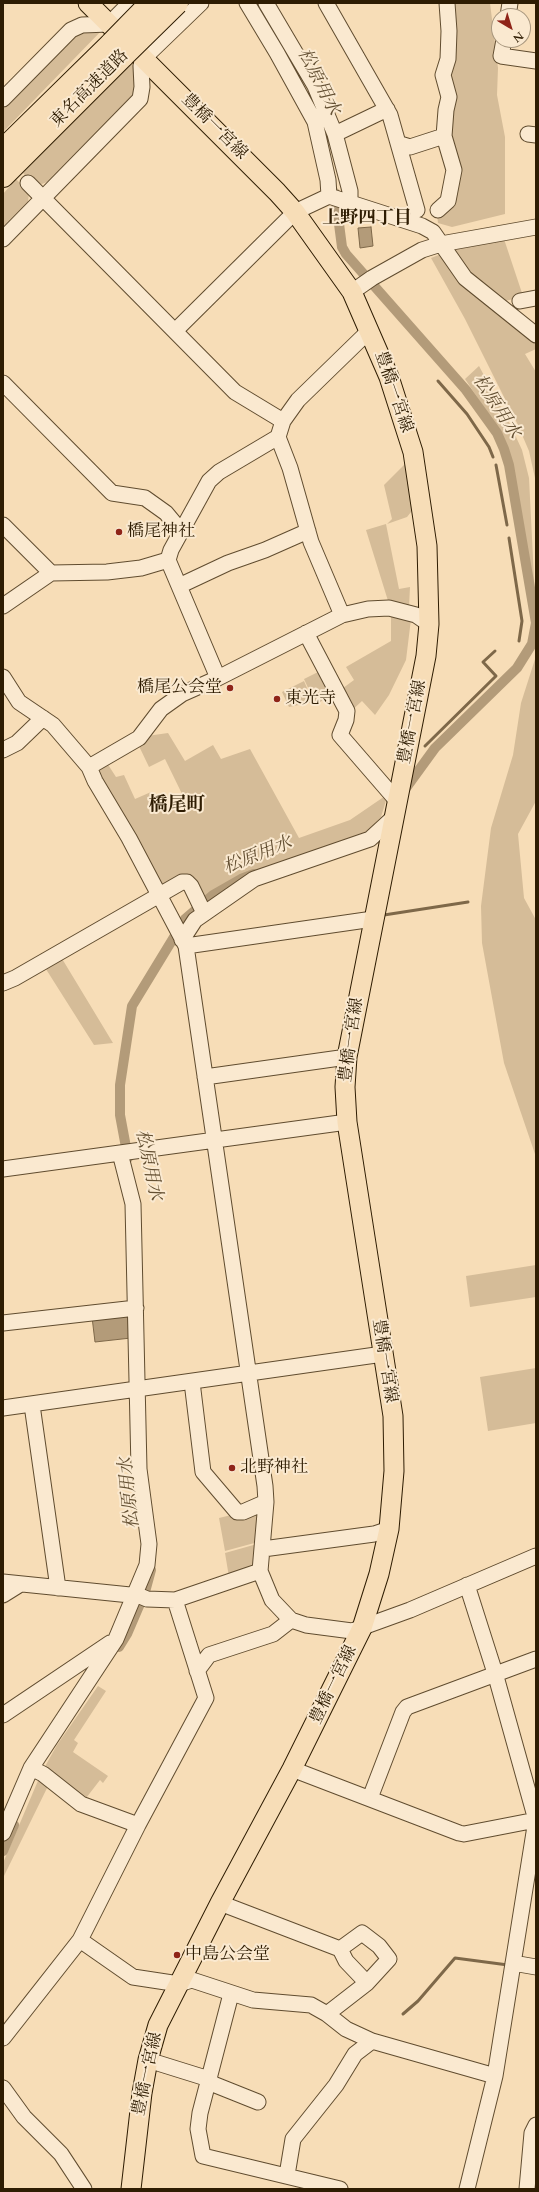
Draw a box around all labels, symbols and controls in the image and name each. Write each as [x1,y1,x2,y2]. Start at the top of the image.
north arrow [491,8,531,48]
text: N [510,28,526,46]
water label: 松原用水 [292,45,344,119]
street label: 東名高速道路 [47,46,133,132]
street label: 豊橋一宮線 [177,90,251,164]
district label: 上野四丁目 [322,208,412,230]
street label: 豊橋一宮線 [370,348,416,436]
water label: 松原用水 [467,371,525,443]
place label: 橋尾神社 [127,522,195,542]
marker: 橋尾神社 [114,527,124,537]
place label: 橋尾公会堂 [137,678,222,698]
street label: 豊橋一宮線 [395,678,431,766]
marker: 橋尾公会堂 [225,683,235,693]
place label: 東光寺 [285,689,336,709]
marker: 東光寺 [272,694,282,704]
district label: 橋尾町 [149,795,205,817]
water label: 松原用水 [221,833,295,879]
street label: 豊橋一宮線 [336,996,368,1084]
water label: 松原用水 [130,1128,166,1202]
street label: 豊橋一宮線 [367,1317,401,1405]
water label: 松原用水 [115,1456,145,1530]
place label: 北野神社 [240,1458,308,1478]
marker: 北野神社 [227,1463,237,1473]
street label: 豊橋一宮線 [306,1642,362,1728]
place label: 中島公会堂 [185,1945,270,1965]
marker: 中島公会堂 [172,1950,182,1960]
street label: 豊橋一宮線 [129,2030,167,2118]

